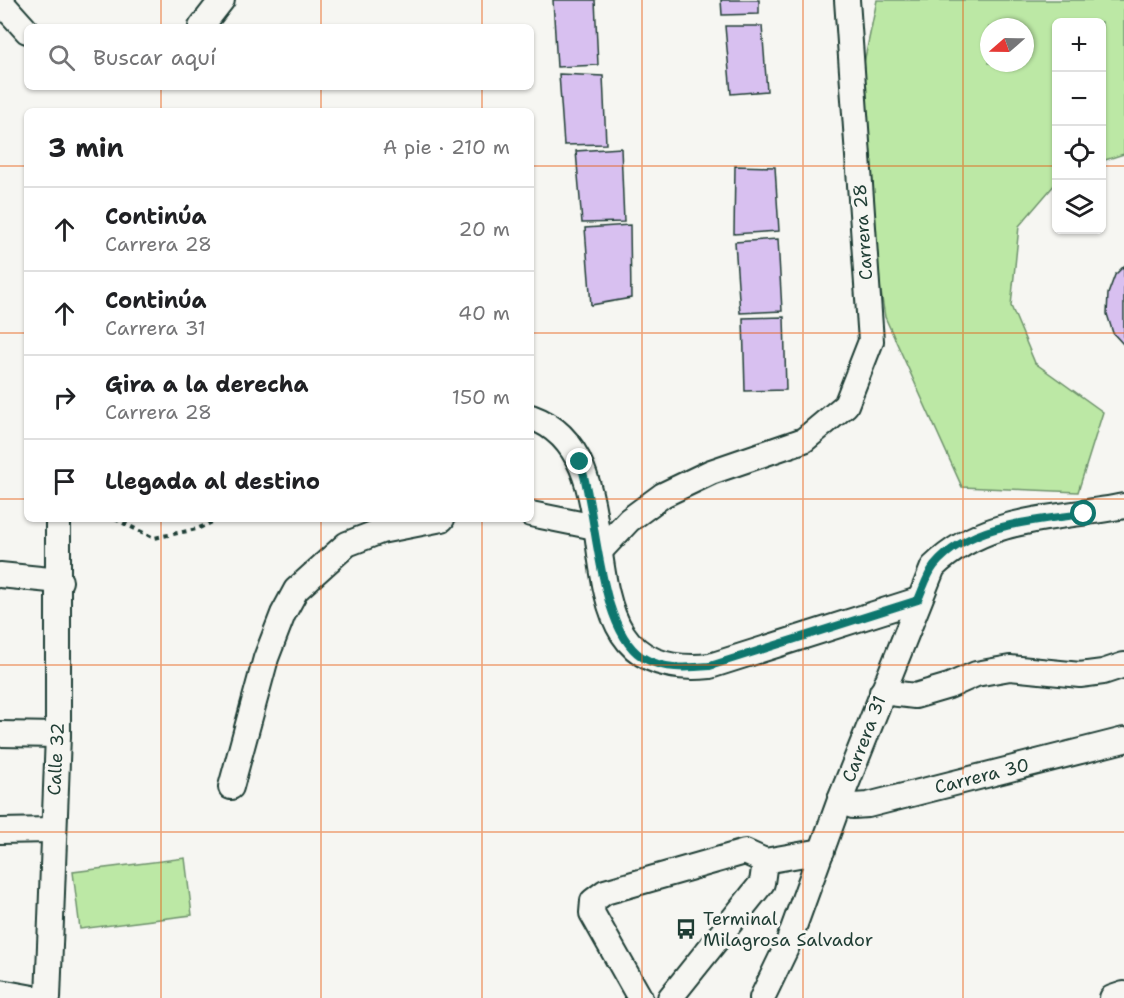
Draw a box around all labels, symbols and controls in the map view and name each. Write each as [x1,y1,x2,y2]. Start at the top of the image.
north arrow [980,18,1034,72]
map controls [1052,18,1106,234]
button: + [1052,18,1106,72]
search box [24,24,534,90]
icon: search [45,41,78,74]
text: Buscar aquí [93,43,216,72]
button: − [1052,72,1106,126]
button: locate [1052,126,1106,180]
text: 3 min [48,130,124,165]
text: A pie · 210 m [383,134,510,160]
button: layers [1052,180,1106,234]
street label: Carrera 28 [848,183,878,281]
text: Continúa [105,202,207,231]
icon: ahead [48,213,81,246]
text: 20 m [459,216,510,242]
text: Carrera 28 [105,231,212,257]
text: Continúa [105,286,207,315]
icon: ahead [48,297,81,330]
text: 40 m [458,300,510,326]
text: Carrera 31 [105,315,206,341]
text: Gira a la derecha [105,370,309,399]
icon: right [48,381,81,414]
text: 150 m [452,384,510,410]
text: Carrera 28 [105,399,212,425]
route end [566,448,592,474]
icon: arrive [48,465,81,498]
text: Llegada al destino [105,467,320,496]
route start [1070,500,1096,526]
street label: Carrera 31 [837,692,891,786]
street label: Calle 32 [42,722,70,796]
street label: Carrera 30 [932,753,1032,799]
place label: Terminal Milagrosa Salvador [703,907,873,952]
bus stop icon: Terminal Milagrosa Salvador [674,917,698,941]

